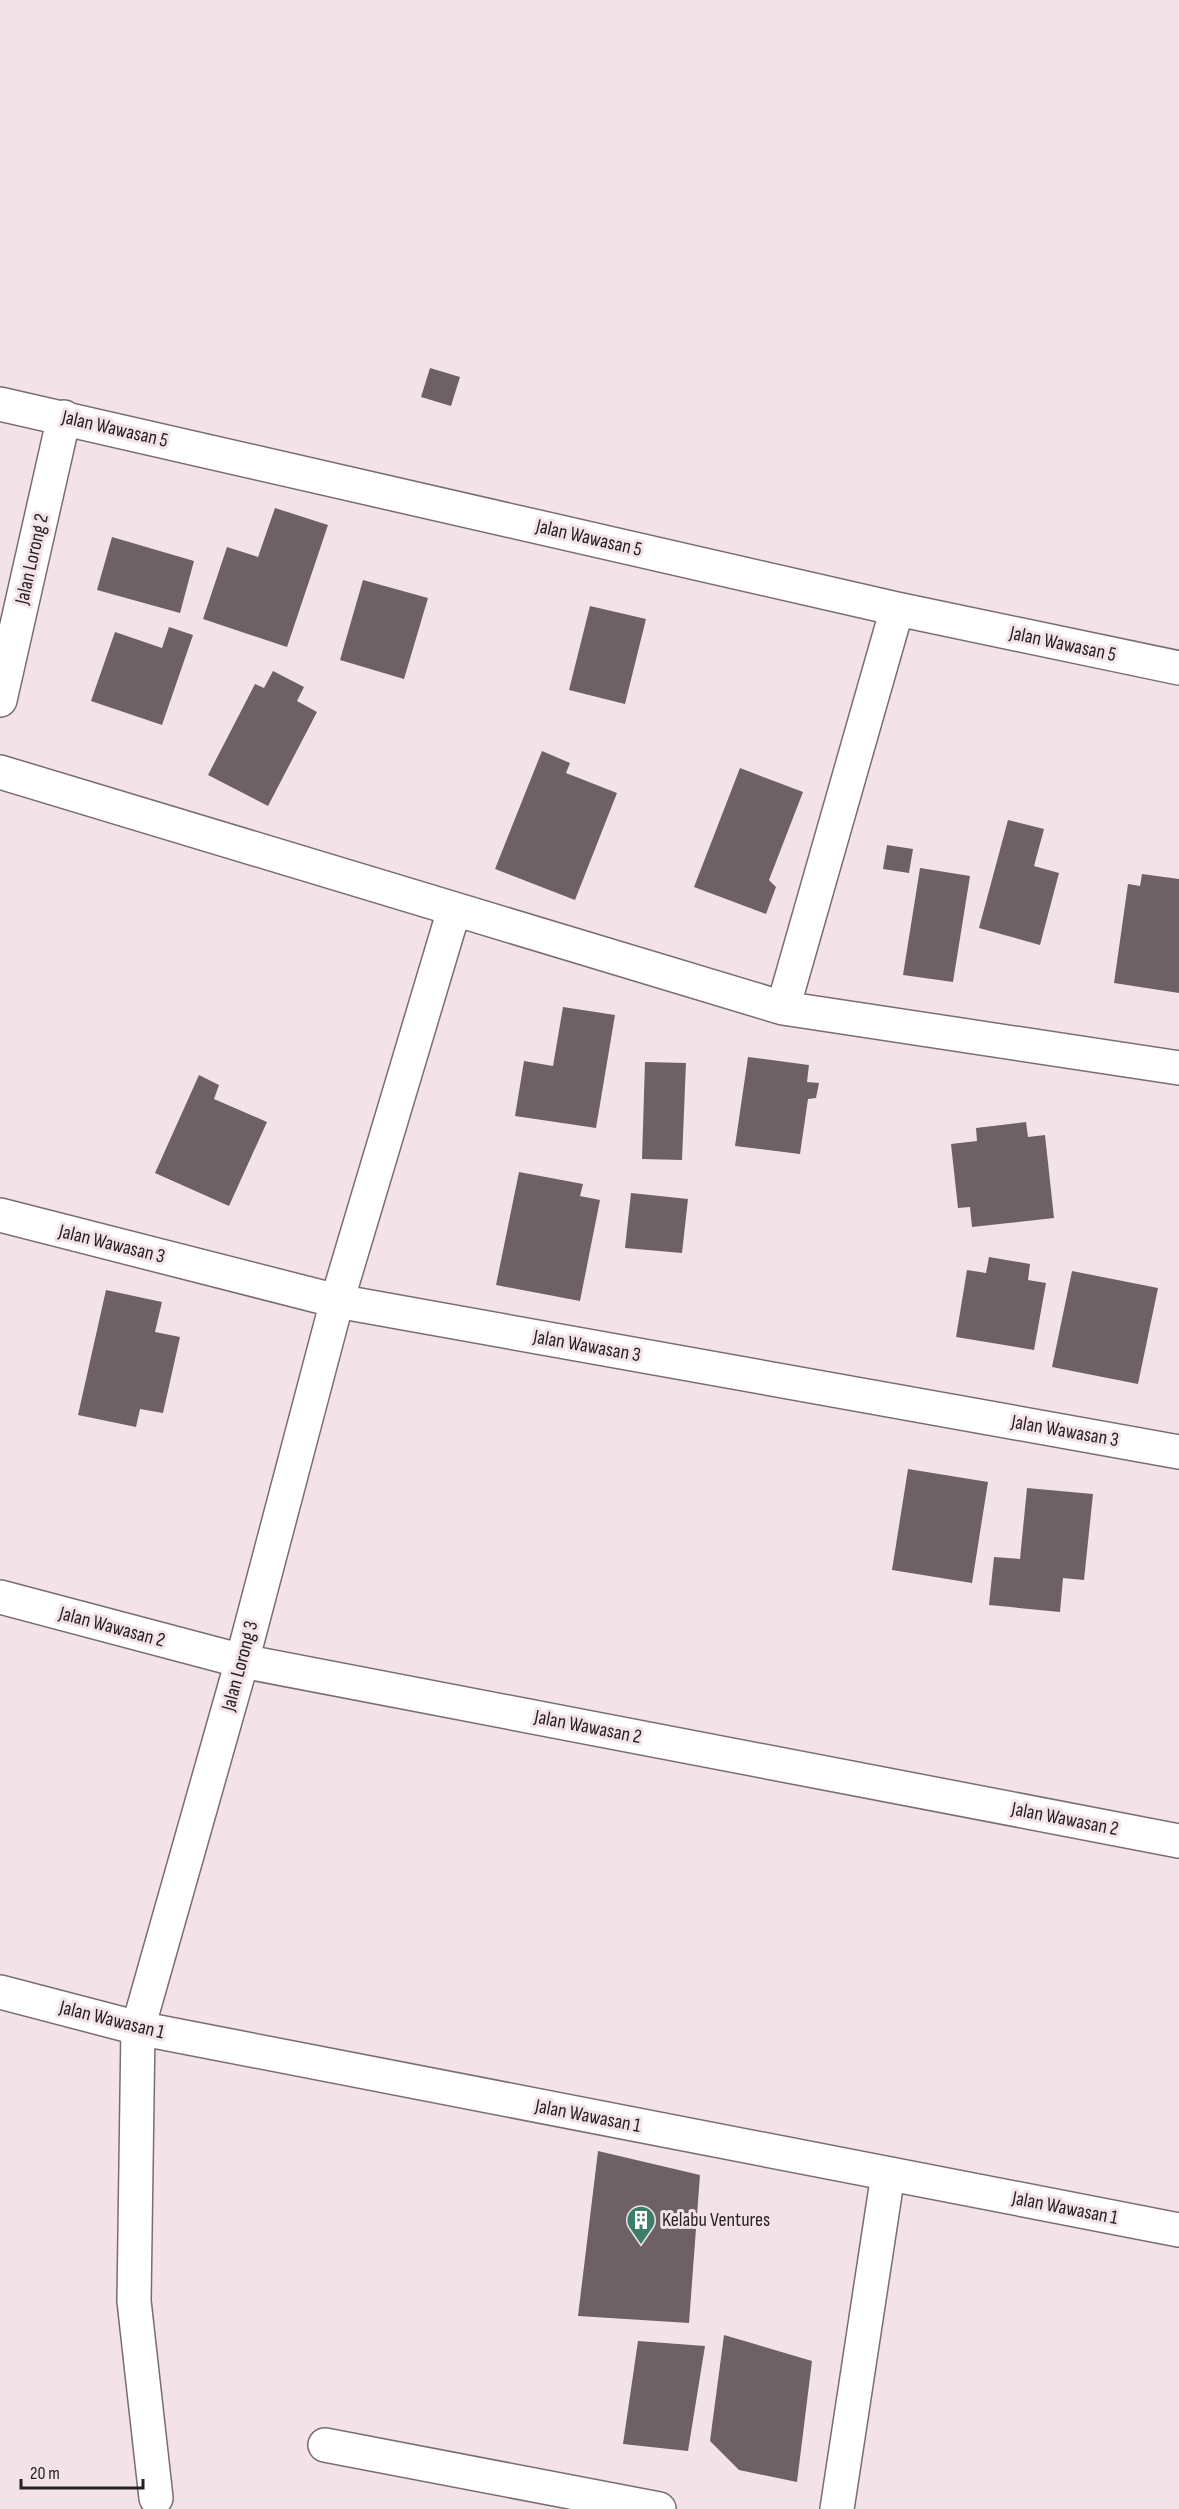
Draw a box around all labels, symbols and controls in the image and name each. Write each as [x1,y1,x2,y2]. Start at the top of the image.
street label: Jalan Wawasan 5 [59,405,170,453]
street label: Jalan Lorong 2 [10,511,54,608]
street label: Jalan Wawasan 5 [533,514,644,562]
street label: Jalan Wawasan 5 [1007,621,1118,667]
street label: Jalan Wawasan 3 [55,1219,168,1269]
street label: Jalan Wawasan 3 [530,1325,643,1367]
street label: Jalan Wawasan 3 [1008,1410,1121,1452]
street label: Jalan Wawasan 2 [56,1601,167,1653]
street label: Jalan Lorong 3 [216,1618,264,1715]
street label: Jalan Wawasan 2 [531,1705,644,1749]
street label: Jalan Wawasan 2 [1008,1797,1121,1841]
street label: Jalan Wawasan 1 [56,1995,167,2045]
street label: Jalan Wawasan 1 [532,2094,643,2138]
street label: Jalan Wawasan 1 [1009,2186,1120,2230]
building icon: Kelabu Ventures [625,2204,657,2246]
place label: Kelabu Ventures [662,2208,770,2232]
scale bar [21,2452,142,2490]
text: 20 m [30,2463,60,2484]

